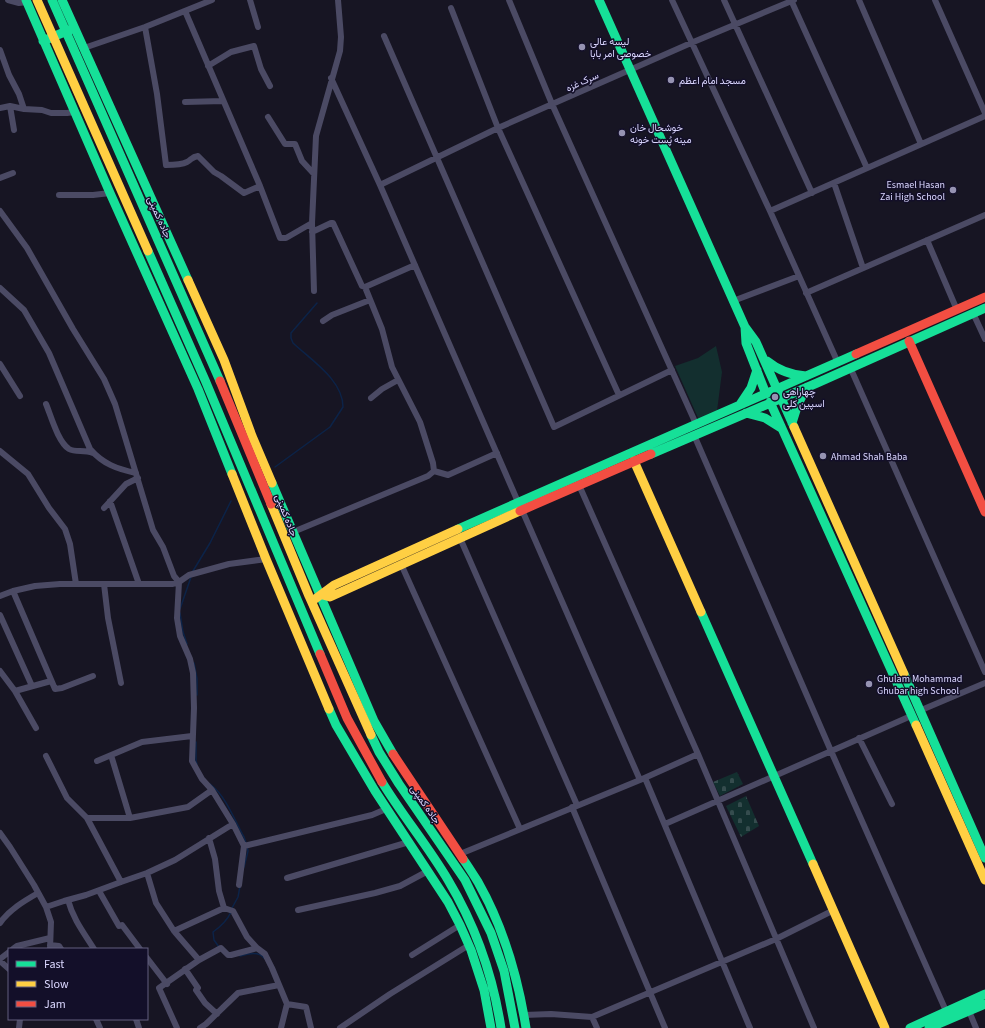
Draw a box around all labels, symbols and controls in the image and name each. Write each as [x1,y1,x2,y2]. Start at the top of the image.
place label: لیسه عالی خصوصی امر بابا [590,35,652,61]
marker: لیسه عالی خصوصی امر بابا [577,42,587,52]
street label: سرک غزه [564,68,601,95]
place label: مسجد امام اعظم [679,74,746,88]
marker: مسجد امام اعظم [666,75,676,85]
place label: خوشحال خان مینه پُست خونه [630,121,692,147]
marker: خوشحال خان مینه پُست خونه [617,128,627,138]
place label: Esmael Hasan Zai High School [880,178,945,204]
marker: Esmael Hasan Zai High School [948,185,958,195]
street label: جاده کمپنی [144,194,175,241]
place label: چهاراهی اسپین کلی [783,385,824,411]
marker: چهاراهی اسپین کلی [770,392,780,402]
place label: Ahmad Shah Baba [831,450,907,464]
marker: Ahmad Shah Baba [818,451,828,461]
street label: جاده کمپنی [271,492,301,539]
place label: Ghulam Mohammad Ghubar high School [877,672,962,698]
marker: Ghulam Mohammad Ghubar high School [864,679,874,689]
street label: جاده کمپنی [407,782,444,827]
legend [8,948,148,1020]
text: Fast [44,956,64,973]
text: Slow [44,976,69,993]
text: Jam [44,996,66,1013]

